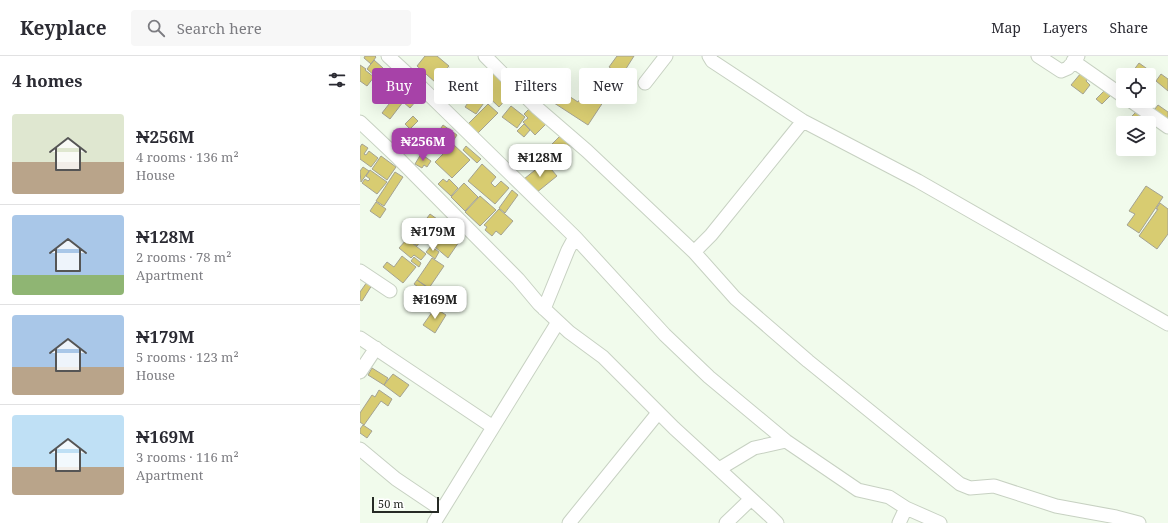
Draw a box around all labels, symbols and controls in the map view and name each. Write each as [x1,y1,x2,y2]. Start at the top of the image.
search box [131,10,411,46]
text: Keyplace [20,15,107,41]
icon: search [145,17,167,39]
text: Search here [177,18,262,38]
text: Map [991,18,1021,37]
text: Layers [1043,18,1088,37]
text: Share [1110,18,1148,37]
chip: Buy [372,68,426,104]
chip: Rent [434,68,493,104]
chip: Filters [501,68,571,104]
chip: New [579,68,637,104]
map controls [1116,68,1156,156]
button: locate [1116,68,1156,108]
text: 4 homes [12,69,82,92]
icon: filters [326,69,348,91]
button: layers [1116,116,1156,156]
text: ₦256M [136,125,194,148]
pin: ₦256M [395,128,451,162]
icon: home [44,130,92,178]
text: ₦256M [401,132,445,150]
pin: ₦128M [512,144,568,178]
text: 4 rooms · 136 m² [136,148,239,166]
text: ₦128M [518,148,562,166]
text: House [136,166,175,184]
pin: ₦179M [405,218,461,252]
text: ₦179M [411,222,455,240]
text: ₦128M [136,225,194,248]
icon: home [44,231,92,279]
text: 2 rooms · 78 m² [136,248,231,266]
text: Apartment [136,266,203,284]
pin: ₦169M [407,286,463,320]
text: ₦169M [413,290,457,308]
text: ₦179M [136,325,194,348]
icon: home [44,331,92,379]
text: 5 rooms · 123 m² [136,348,239,366]
text: House [136,366,175,384]
text: ₦169M [136,425,194,448]
icon: home [44,431,92,479]
text: 3 rooms · 116 m² [136,448,239,466]
text: Apartment [136,466,203,484]
scale bar [372,495,439,514]
text: 50 m [378,496,404,511]

